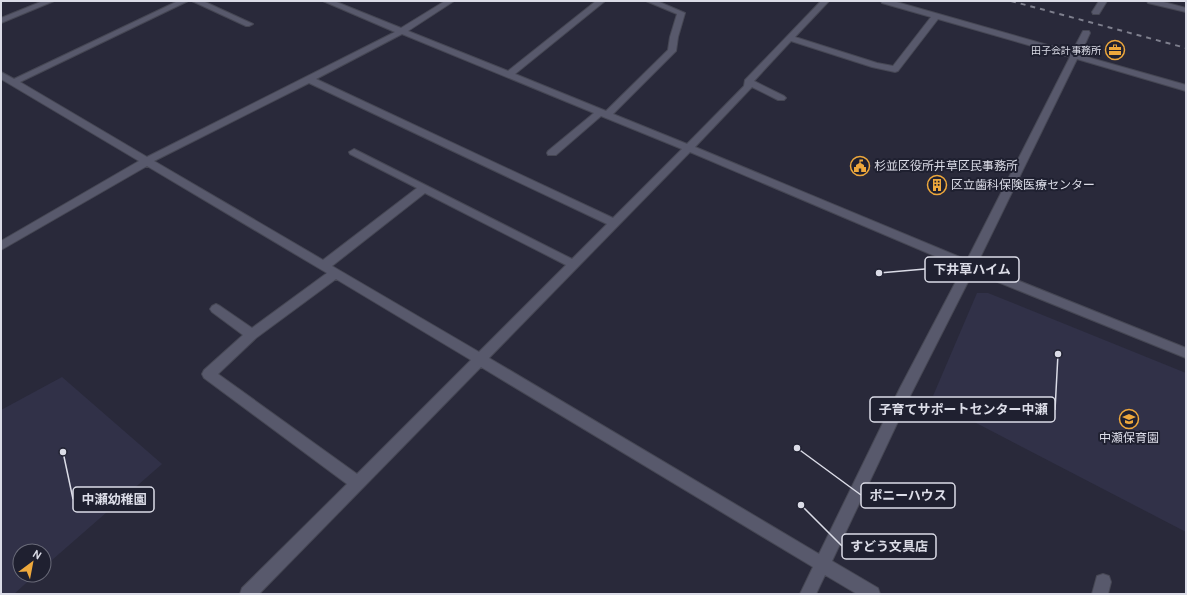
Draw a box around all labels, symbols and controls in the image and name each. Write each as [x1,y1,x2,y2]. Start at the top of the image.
office icon: 田子会計事務所 [1104,39,1126,61]
place label: 田子会計事務所 [1031,45,1101,58]
public building icon: 杉並区役所井草区民事務所 [849,155,871,177]
place label: 杉並区役所井草区民事務所 [874,159,1018,175]
building icon: 区立歯科保険医療センター [926,174,948,196]
place label: 区立歯科保険医療センター [951,178,1095,194]
callout: 下井草ハイム [925,257,1019,282]
text: 下井草ハイム [933,262,1011,279]
callout: 子育てサポートセンター中瀬 [870,397,1055,422]
text: 子育てサポートセンター中瀬 [878,403,1048,419]
school or university icon: 中瀬保育園 [1118,408,1140,430]
place label: 中瀬保育園 [1099,431,1159,447]
callout: ポニーハウス [861,483,955,508]
callout: 中瀬幼稚園 [73,487,154,512]
text: ポニーハウス [869,489,947,505]
text: 中瀬幼稚園 [81,492,147,509]
callout: すどう文具店 [842,534,936,559]
text: すどう文具店 [850,540,928,556]
north arrow [12,543,52,583]
text: N [30,547,44,563]

